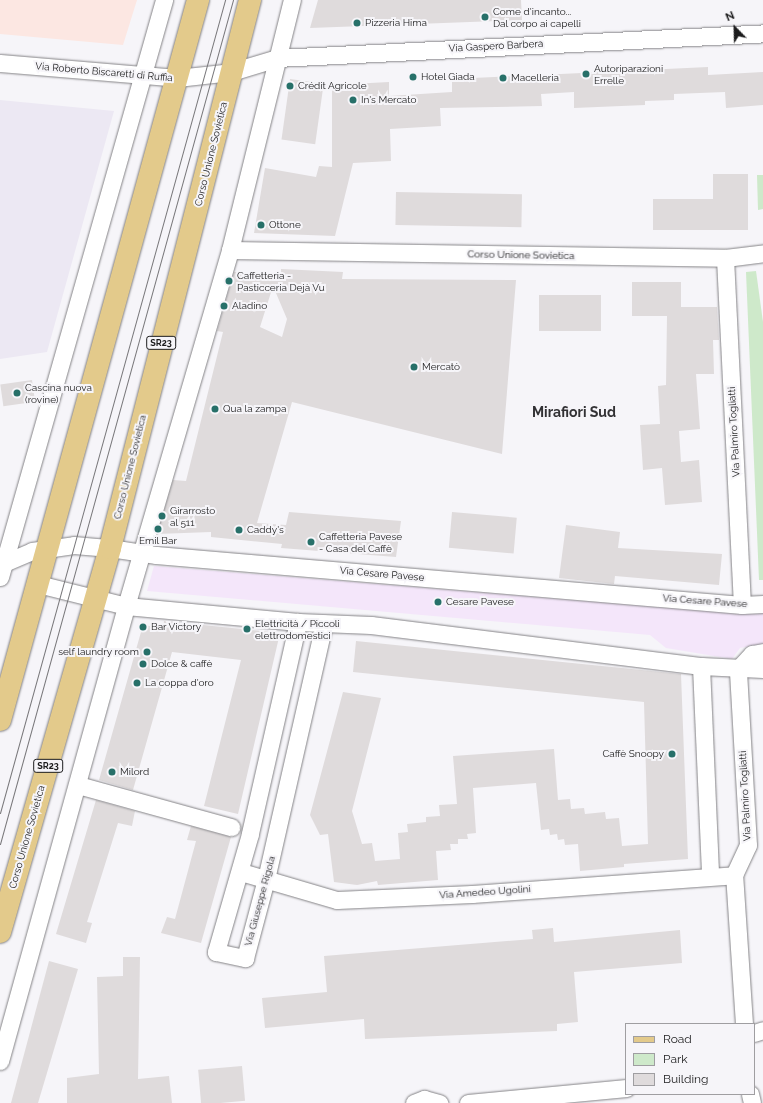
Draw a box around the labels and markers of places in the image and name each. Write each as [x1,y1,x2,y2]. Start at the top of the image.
place label: Come d'incanto... Dal corpo ai capelli [493,5,581,28]
marker: Come d'incanto... Dal corpo ai capelli [480,12,490,22]
place label: Pizzeria Hima [365,17,427,29]
marker: Pizzeria Hima [352,18,362,28]
place label: Autoriparazioni Errelle [594,62,663,86]
marker: Autoriparazioni Errelle [581,69,591,79]
place label: Hotel Giada [421,71,475,83]
marker: Hotel Giada [408,72,418,82]
place label: Macelleria [511,72,559,84]
marker: Macelleria [498,73,508,83]
place label: Crédit Agricole [298,80,367,92]
marker: Crédit Agricole [285,81,295,91]
place label: In's Mercato [361,94,416,106]
marker: In's Mercato [348,95,358,105]
place label: Ottone [269,219,301,231]
marker: Ottone [256,220,266,230]
place label: Caffetteria - Pasticceria Dejà Vu [237,269,325,292]
marker: Caffetteria - Pasticceria Dejà Vu [224,276,234,286]
place label: Aladino [232,300,267,312]
marker: Aladino [219,301,229,311]
place label: Mercatò [422,361,460,373]
marker: Mercatò [409,362,419,372]
place label: Cascina nuova (rovine) [25,381,92,404]
marker: Cascina nuova (rovine) [12,388,22,398]
place label: Qua la zampa [223,403,286,415]
marker: Qua la zampa [210,404,220,414]
place label: Girarrosto al 511 [170,504,215,528]
marker: Girarrosto al 511 [157,511,167,521]
marker: Emil Bar [153,524,163,534]
place label: Caddy's [247,524,284,536]
marker: Caddy's [234,525,244,535]
place label: Caffetteria Pavese - Casa del Caffè [319,530,402,554]
place label: Emil Bar [139,535,177,547]
marker: Caffetteria Pavese - Casa del Caffè [306,537,316,547]
place label: Cesare Pavese [446,596,514,608]
marker: Cesare Pavese [433,597,443,607]
place label: Elettricità / Piccoli elettrodomestici [255,617,340,640]
place label: Bar Victory [151,621,202,633]
marker: Bar Victory [138,622,148,632]
marker: Elettricità / Piccoli elettrodomestici [242,624,252,634]
place label: self laundry room [58,646,139,658]
marker: self laundry room [142,647,152,657]
place label: Dolce & caffè [151,658,212,670]
marker: Dolce & caffè [138,659,148,669]
place label: La coppa d'oro [145,677,214,689]
marker: La coppa d'oro [132,678,142,688]
place label: Caffè Snoopy [602,748,664,760]
marker: Caffè Snoopy [667,749,677,759]
place label: Milord [120,766,149,778]
marker: Milord [107,767,117,777]

